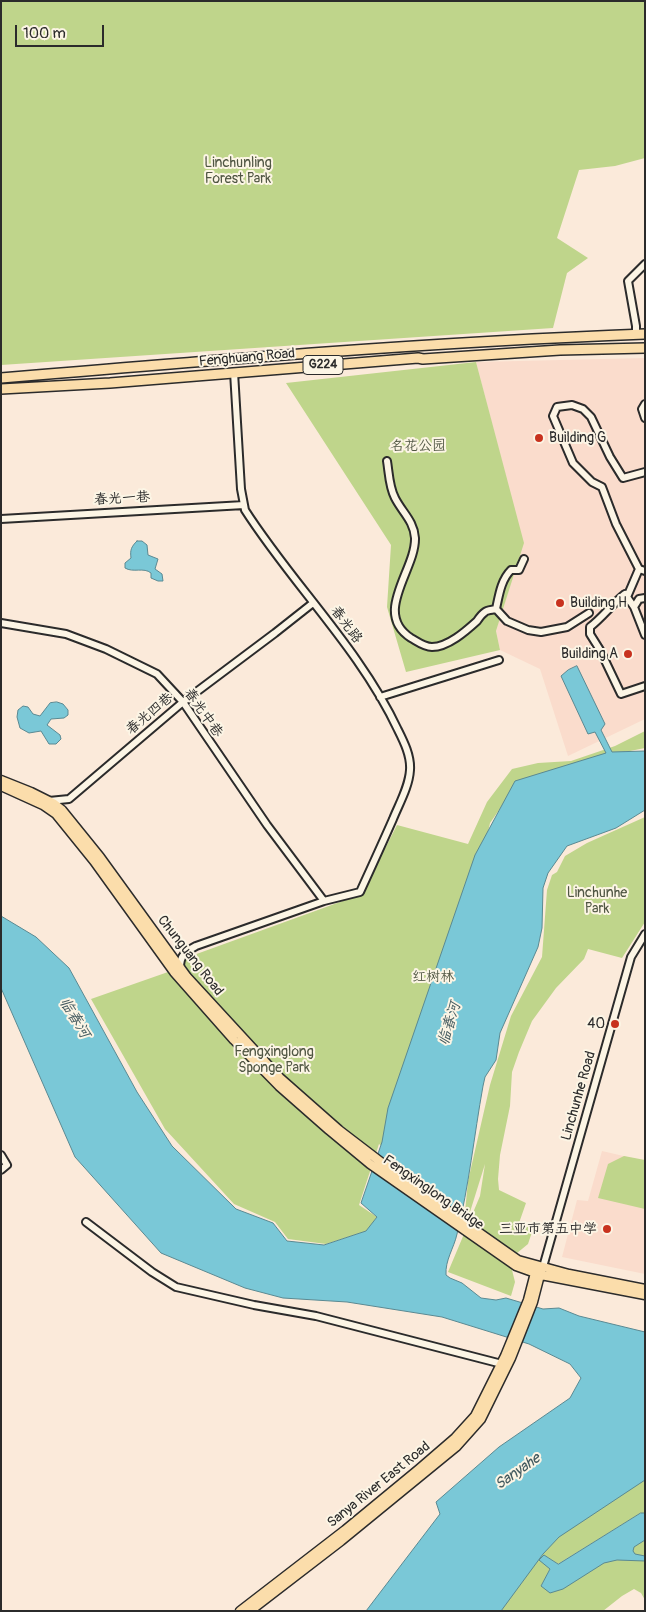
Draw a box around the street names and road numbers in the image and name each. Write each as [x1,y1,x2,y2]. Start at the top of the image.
street label: Fenghuang Road [198,345,296,371]
road number: G224 [303,356,343,374]
street label: 春光一巷 [94,489,150,509]
street label: 春光路 [327,603,365,647]
street label: 春光中巷 [180,685,226,741]
street label: 春光四巷 [123,690,177,738]
street label: Chunguang Road [153,912,227,1000]
street label: Linchunhe Road [558,1049,600,1143]
street label: Fengxinglong Bridge [380,1152,486,1234]
street label: Sanya River East Road [324,1438,434,1532]

